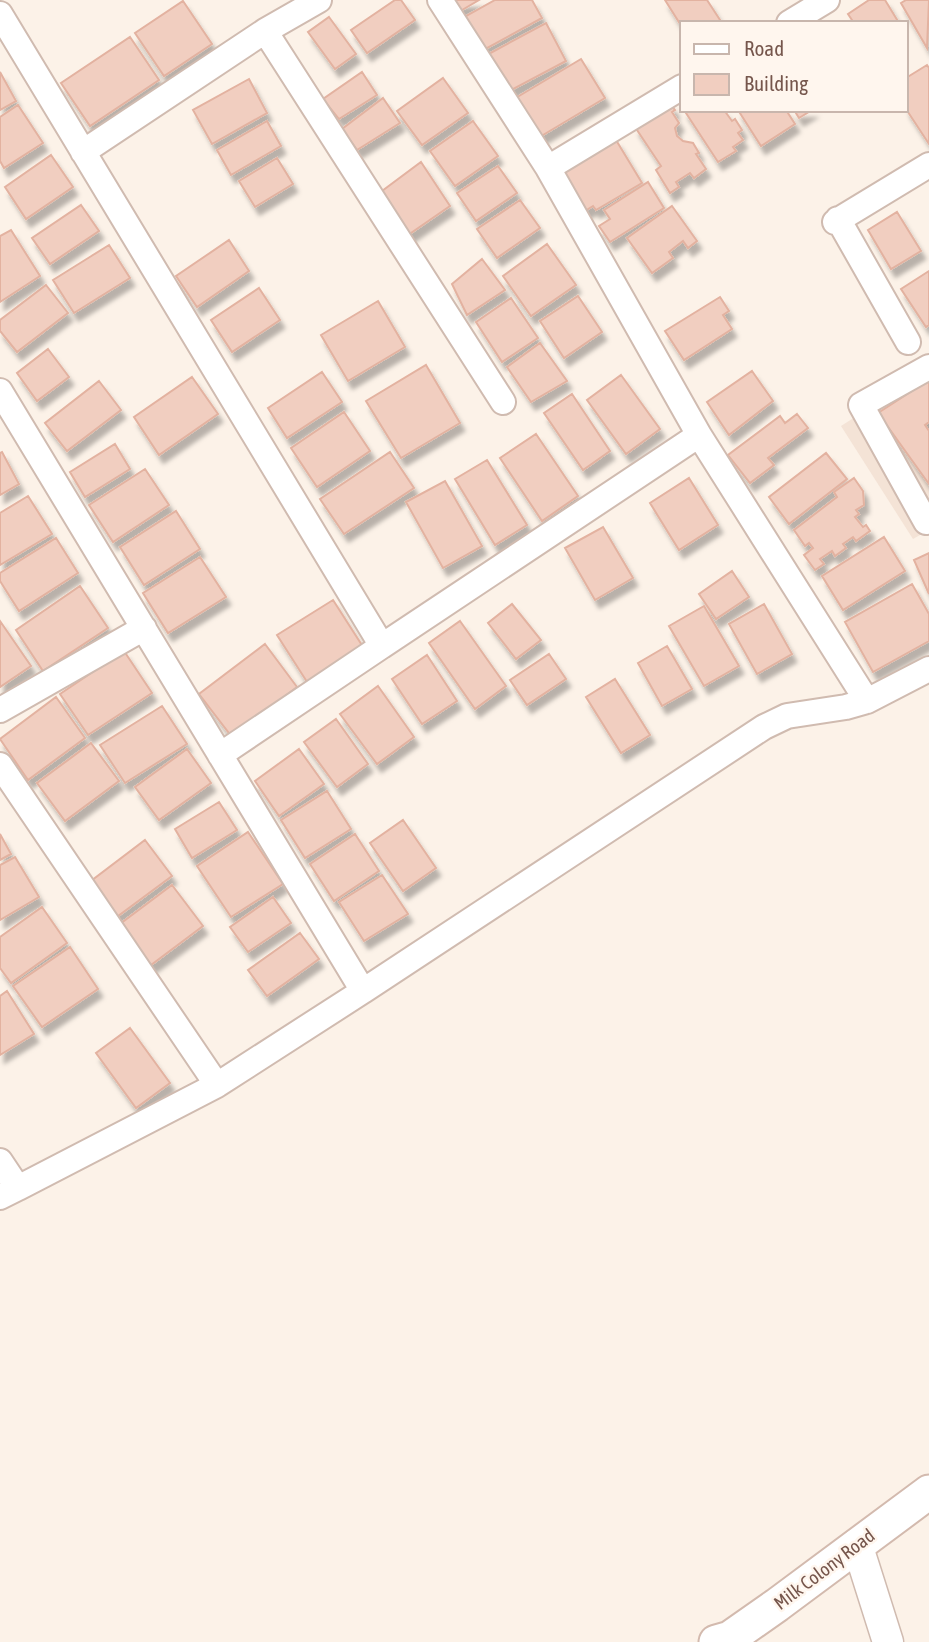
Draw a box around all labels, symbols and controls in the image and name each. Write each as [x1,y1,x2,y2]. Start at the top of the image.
legend [680,21,908,112]
text: Road [744,36,784,60]
text: Building [744,71,808,95]
street label: Milk Colony Road [769,1524,879,1614]

